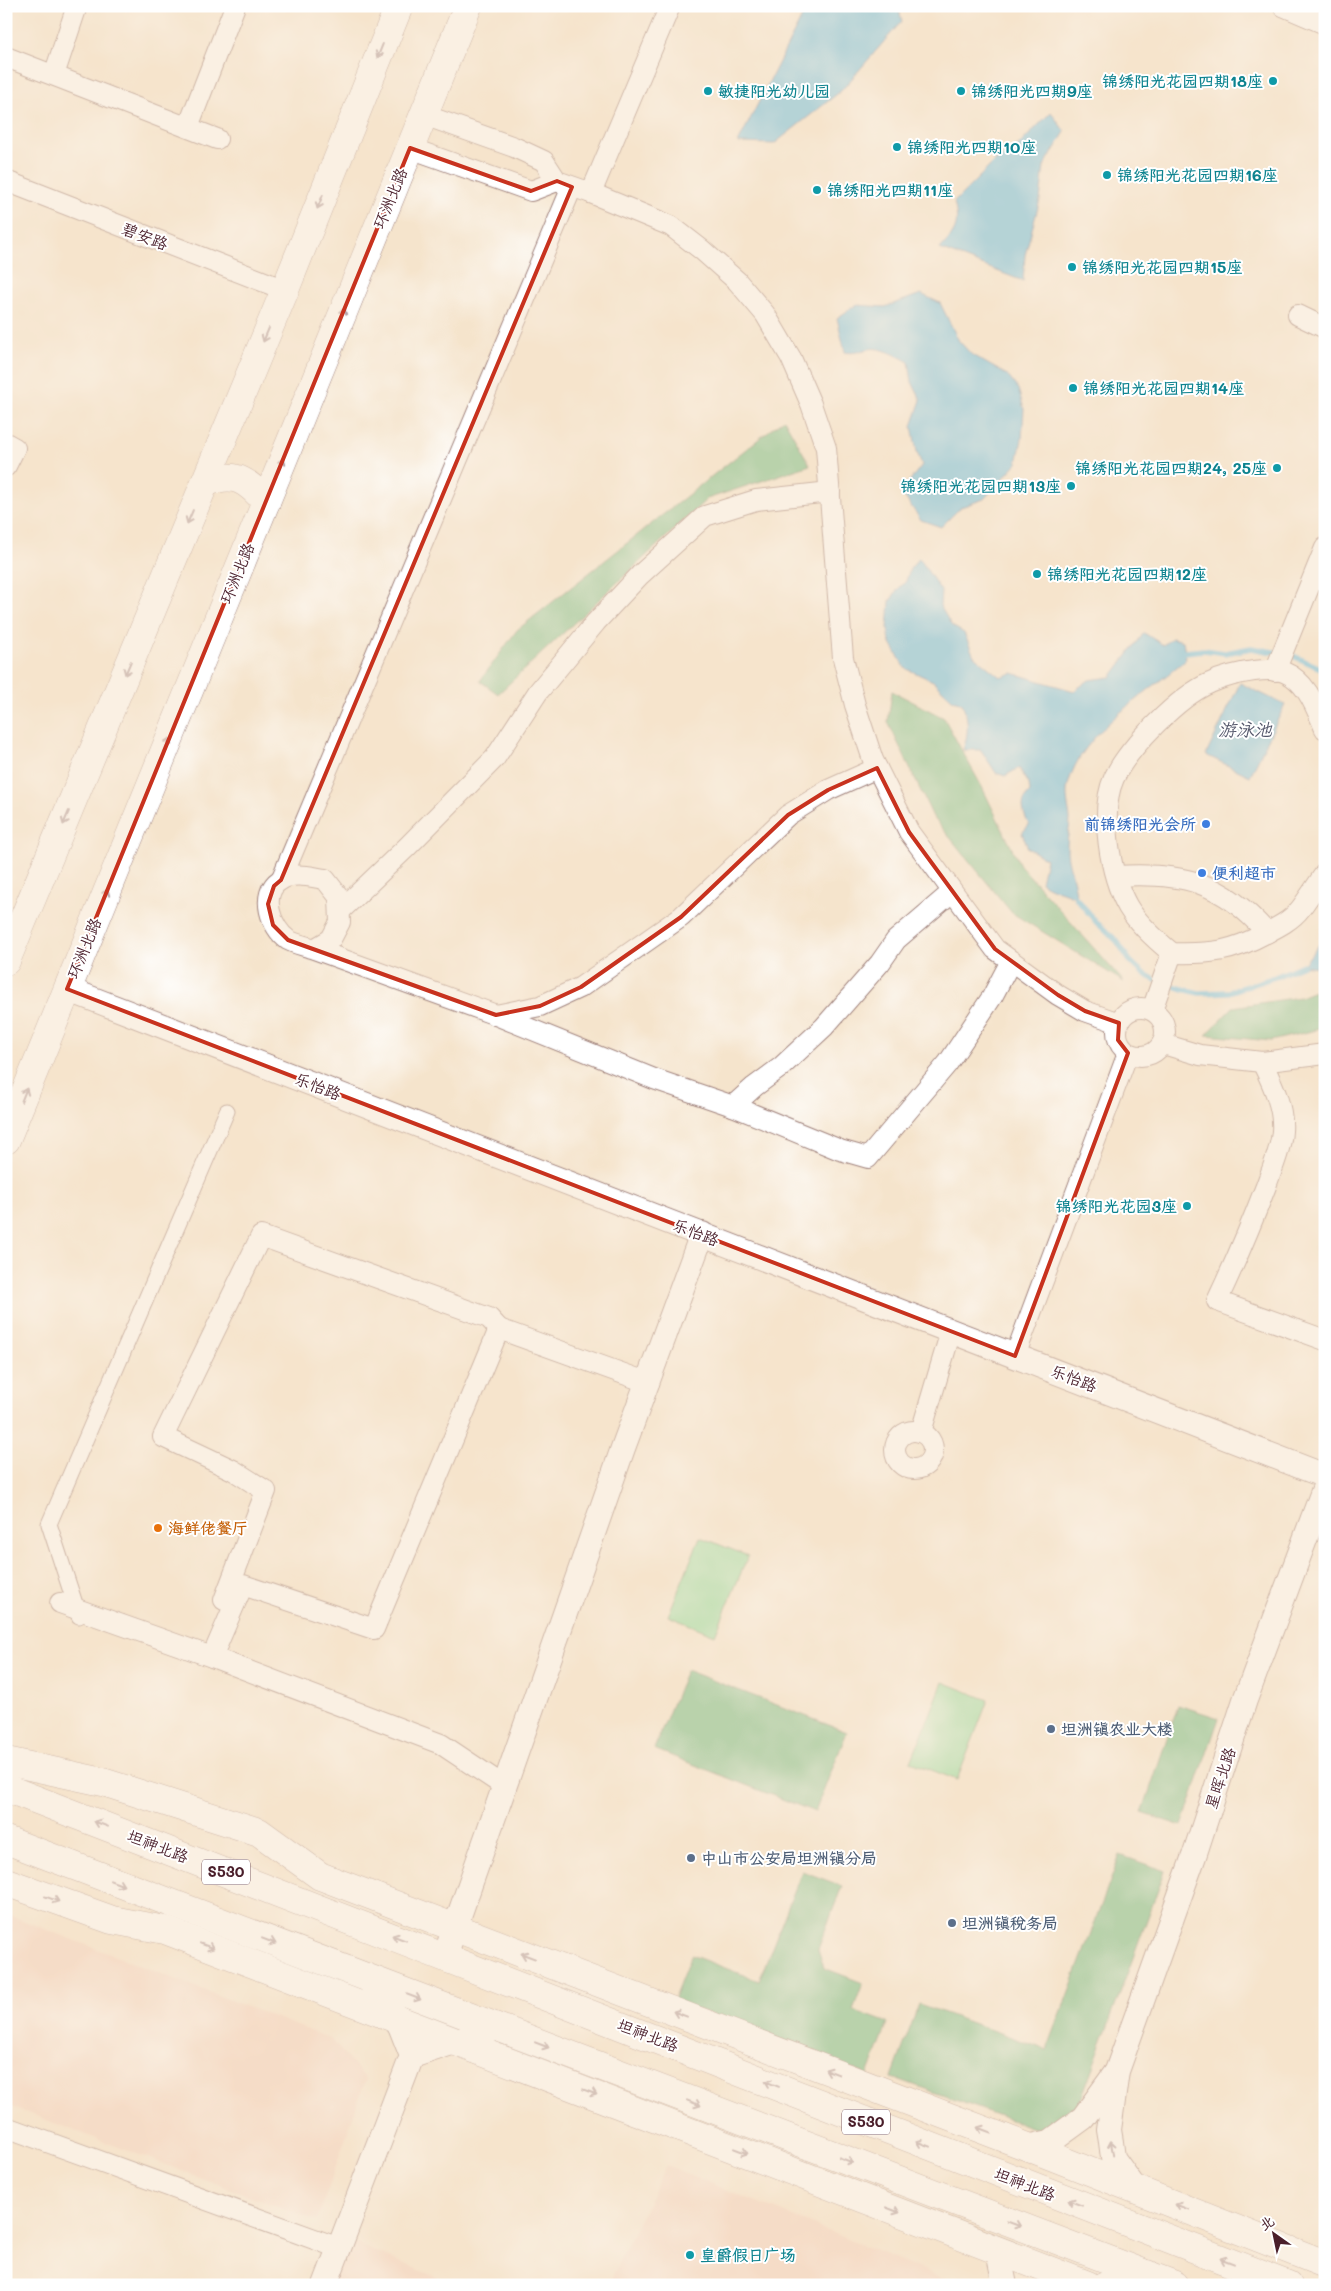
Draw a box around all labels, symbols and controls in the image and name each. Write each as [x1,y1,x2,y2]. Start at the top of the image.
one-way arrow [375,44,384,59]
place label: 锦绣阳光花园四期18座 [1102,70,1263,91]
marker: 锦绣阳光花园四期18座 [1267,75,1279,87]
place label: 敏捷阳光幼儿园 [718,80,830,101]
place label: 锦绣阳光四期9座 [971,80,1093,101]
marker: 敏捷阳光幼儿园 [702,85,714,97]
marker: 锦绣阳光四期9座 [955,85,967,97]
place label: 锦绣阳光四期10座 [907,136,1036,157]
marker: 锦绣阳光四期10座 [891,141,903,153]
street label: 环洲北路 [368,164,411,231]
place label: 锦绣阳光花园四期16座 [1117,164,1278,185]
marker: 锦绣阳光花园四期16座 [1101,169,1113,181]
place label: 锦绣阳光四期11座 [827,179,953,200]
marker: 锦绣阳光四期11座 [811,184,823,196]
one-way arrow [315,194,324,209]
street label: 碧安路 [119,217,171,254]
place label: 锦绣阳光花园四期15座 [1082,256,1242,277]
marker: 锦绣阳光花园四期15座 [1066,261,1078,273]
one-way arrow [338,308,348,323]
one-way arrow [261,327,270,342]
place label: 锦绣阳光花园四期14座 [1083,377,1244,398]
marker: 锦绣阳光花园四期14座 [1067,382,1079,394]
place label: 锦绣阳光花园四期24, 25座 [1075,457,1267,478]
one-way arrow [277,458,286,473]
marker: 锦绣阳光花园四期24, 25座 [1271,462,1283,474]
place label: 锦绣阳光花园四期13座 [900,475,1061,496]
marker: 锦绣阳光花园四期13座 [1065,480,1077,492]
one-way arrow [185,510,194,525]
street label: 环洲北路 [215,539,258,606]
place label: 锦绣阳光花园四期12座 [1047,563,1207,584]
marker: 锦绣阳光花园四期12座 [1031,568,1043,580]
one-way arrow [123,659,132,675]
water label: 游泳池 [1218,717,1273,741]
one-way arrow [162,738,172,753]
one-way arrow [60,810,70,825]
place label: 前锦绣阳光会所 [1084,813,1196,834]
marker: 前锦绣阳光会所 [1200,818,1212,830]
place label: 便利超市 [1212,862,1276,883]
marker: 便利超市 [1196,867,1208,879]
one-way arrow [101,889,110,904]
street label: 环洲北路 [62,914,105,981]
street label: 乐怡路 [292,1067,344,1104]
one-way arrow [20,1088,30,1103]
place label: 锦绣阳光花园3座 [1055,1195,1177,1216]
marker: 锦绣阳光花园3座 [1181,1200,1193,1212]
street label: 乐怡路 [670,1213,722,1250]
street label: 乐怡路 [1048,1359,1100,1396]
place label: 海鲜佬餐厅 [168,1517,248,1538]
marker: 海鲜佬餐厅 [152,1522,164,1534]
place label: 坦洲镇农业大楼 [1061,1718,1173,1739]
marker: 坦洲镇农业大楼 [1045,1723,1057,1735]
street label: 星晖北路 [1200,1744,1239,1812]
one-way arrow [93,1819,109,1828]
street label: 坦神北路 [125,1824,192,1867]
place label: 中山市公安局坦洲镇分局 [701,1847,877,1868]
marker: 中山市公安局坦洲镇分局 [685,1852,697,1864]
road number: S530 [202,1860,250,1884]
one-way arrow [109,1879,124,1888]
one-way arrow [44,1895,59,1904]
place label: 坦洲镇税务局 [962,1912,1058,1933]
marker: 坦洲镇税务局 [946,1917,958,1929]
one-way arrow [392,1933,407,1942]
one-way arrow [261,1937,276,1946]
one-way arrow [199,1942,214,1951]
one-way arrow [521,1950,536,1959]
one-way arrow [406,1992,421,2002]
one-way arrow [673,2009,688,2018]
street label: 坦神北路 [615,2013,682,2056]
one-way arrow [534,2041,549,2050]
one-way arrow [825,2067,840,2076]
one-way arrow [765,2079,780,2089]
one-way arrow [581,2088,597,2097]
one-way arrow [686,2098,701,2108]
road number: S530 [842,2110,890,2134]
one-way arrow [976,2125,992,2134]
one-way arrow [916,2139,932,2148]
one-way arrow [1106,2141,1116,2157]
one-way arrow [733,2147,748,2156]
one-way arrow [838,2156,853,2165]
street label: 坦神北路 [992,2162,1059,2205]
one-way arrow [1068,2198,1083,2207]
one-way arrow [1175,2202,1190,2212]
one-way arrow [885,2206,900,2215]
north arrow [1248,2208,1298,2258]
text: 北 [1256,2211,1278,2234]
one-way arrow [1006,2220,1022,2229]
place label: 皇爵假日广场 [700,2244,796,2265]
marker: 皇爵假日广场 [684,2249,696,2261]
one-way arrow [1219,2256,1235,2265]

